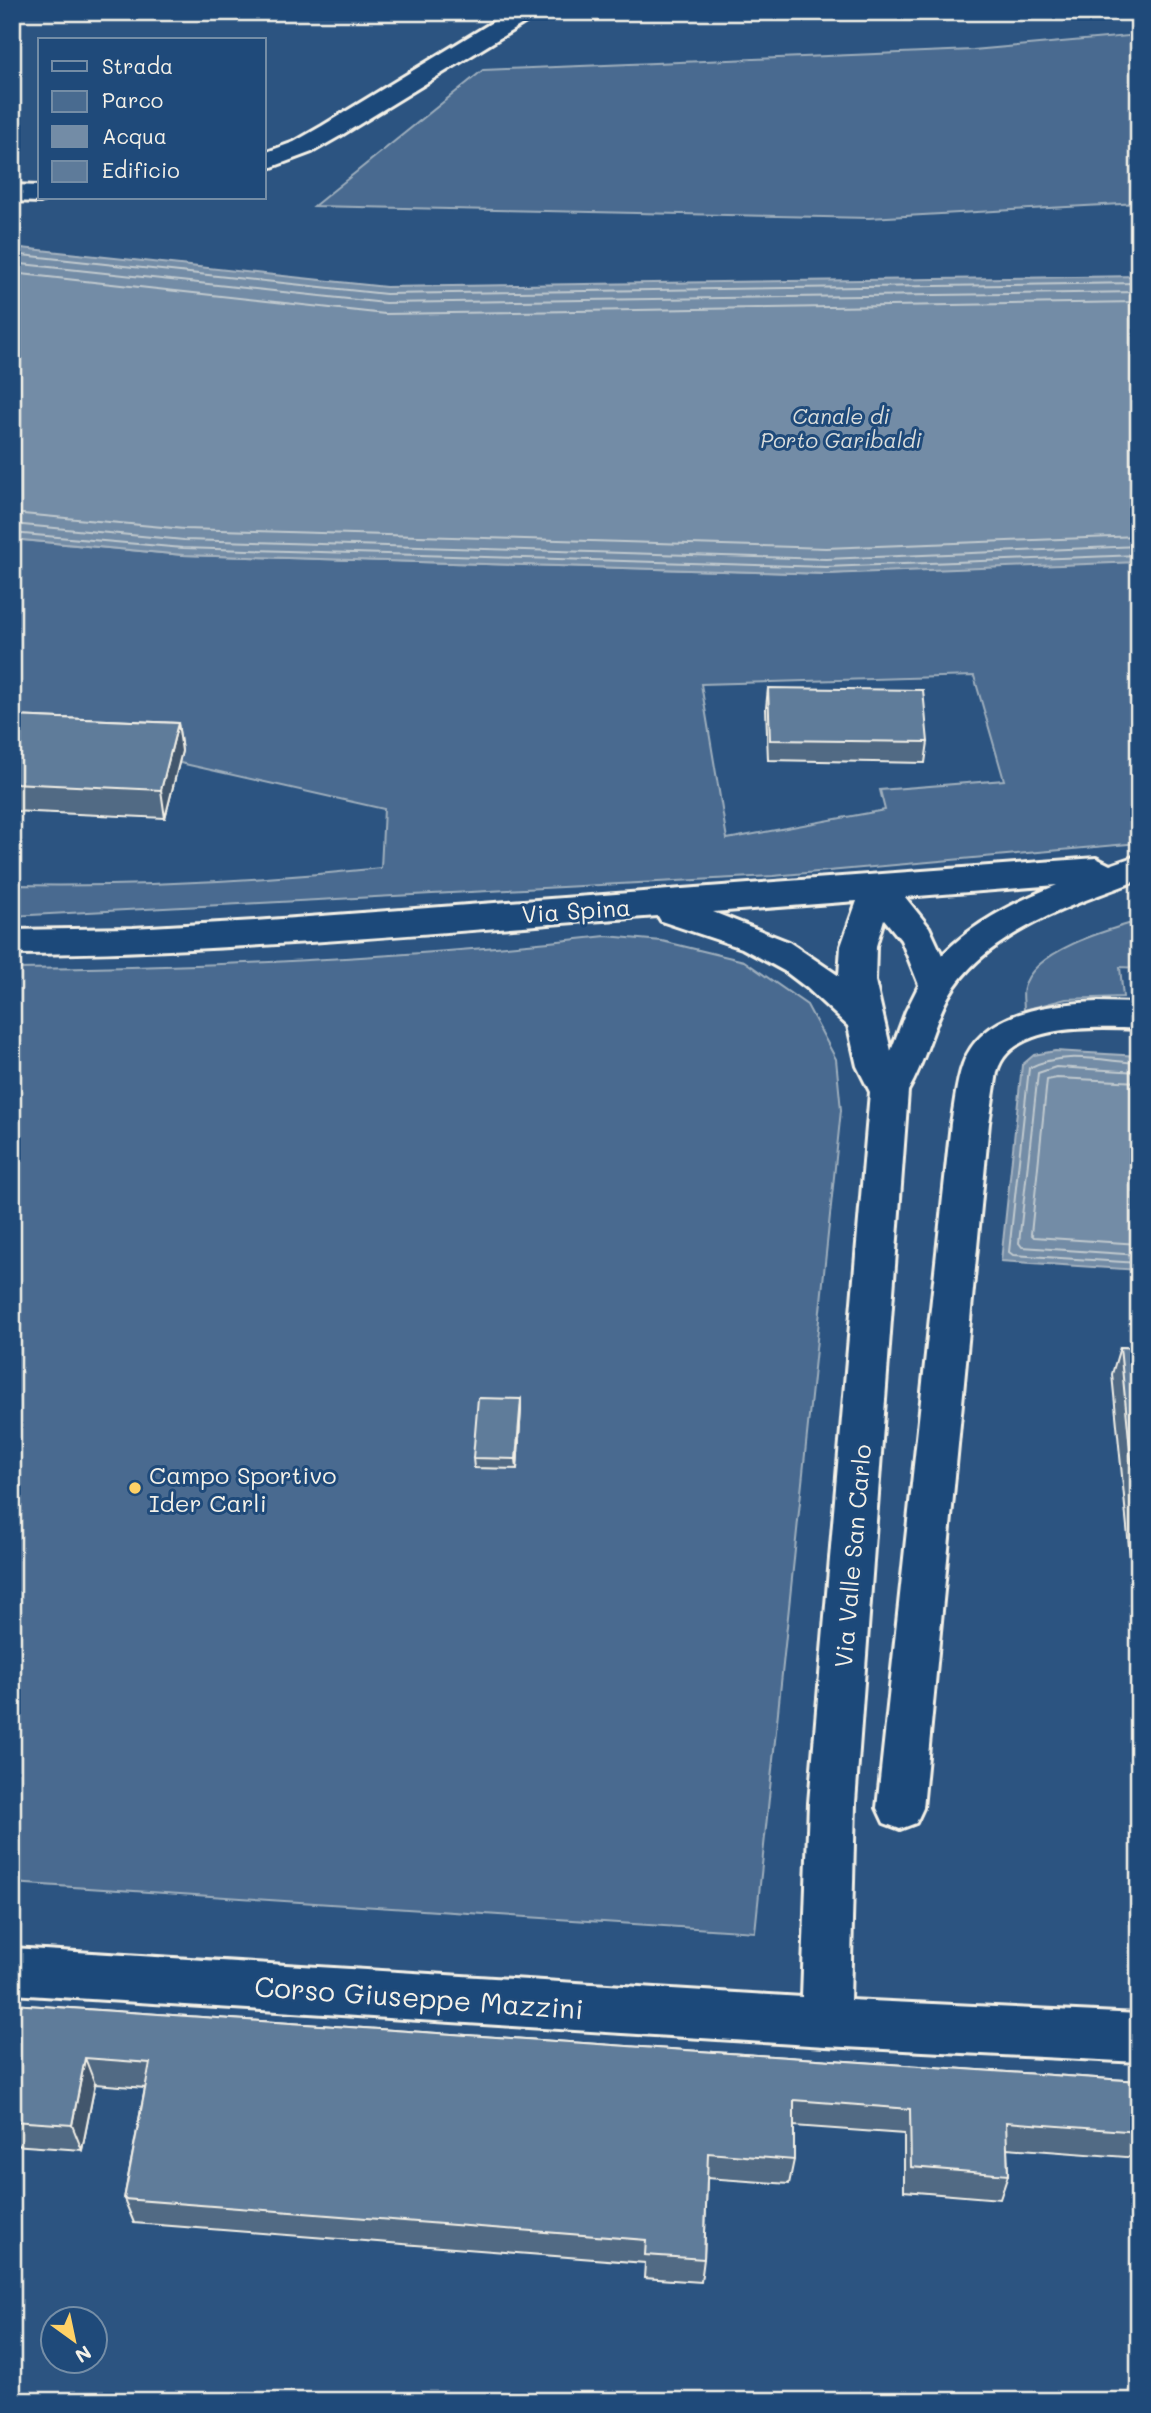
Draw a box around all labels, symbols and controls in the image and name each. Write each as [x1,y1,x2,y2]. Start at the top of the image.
legend [38,38,266,200]
text: Strada [102,52,173,79]
text: Parco [102,86,163,113]
text: Acqua [102,122,167,149]
text: Edificio [102,156,180,183]
water label: Canale di Porto Garibaldi [760,402,922,453]
street label: Via Spina [520,891,632,929]
street label: Via Valle San Carlo [827,1443,877,1669]
place label: Campo Sportivo Ider Carli [149,1459,336,1518]
marker: Campo Sportivo Ider Carli [127,1480,143,1496]
street label: Corso Giuseppe Mazzini [253,1968,585,2026]
north arrow [38,2304,108,2374]
text: N [71,2340,96,2369]

